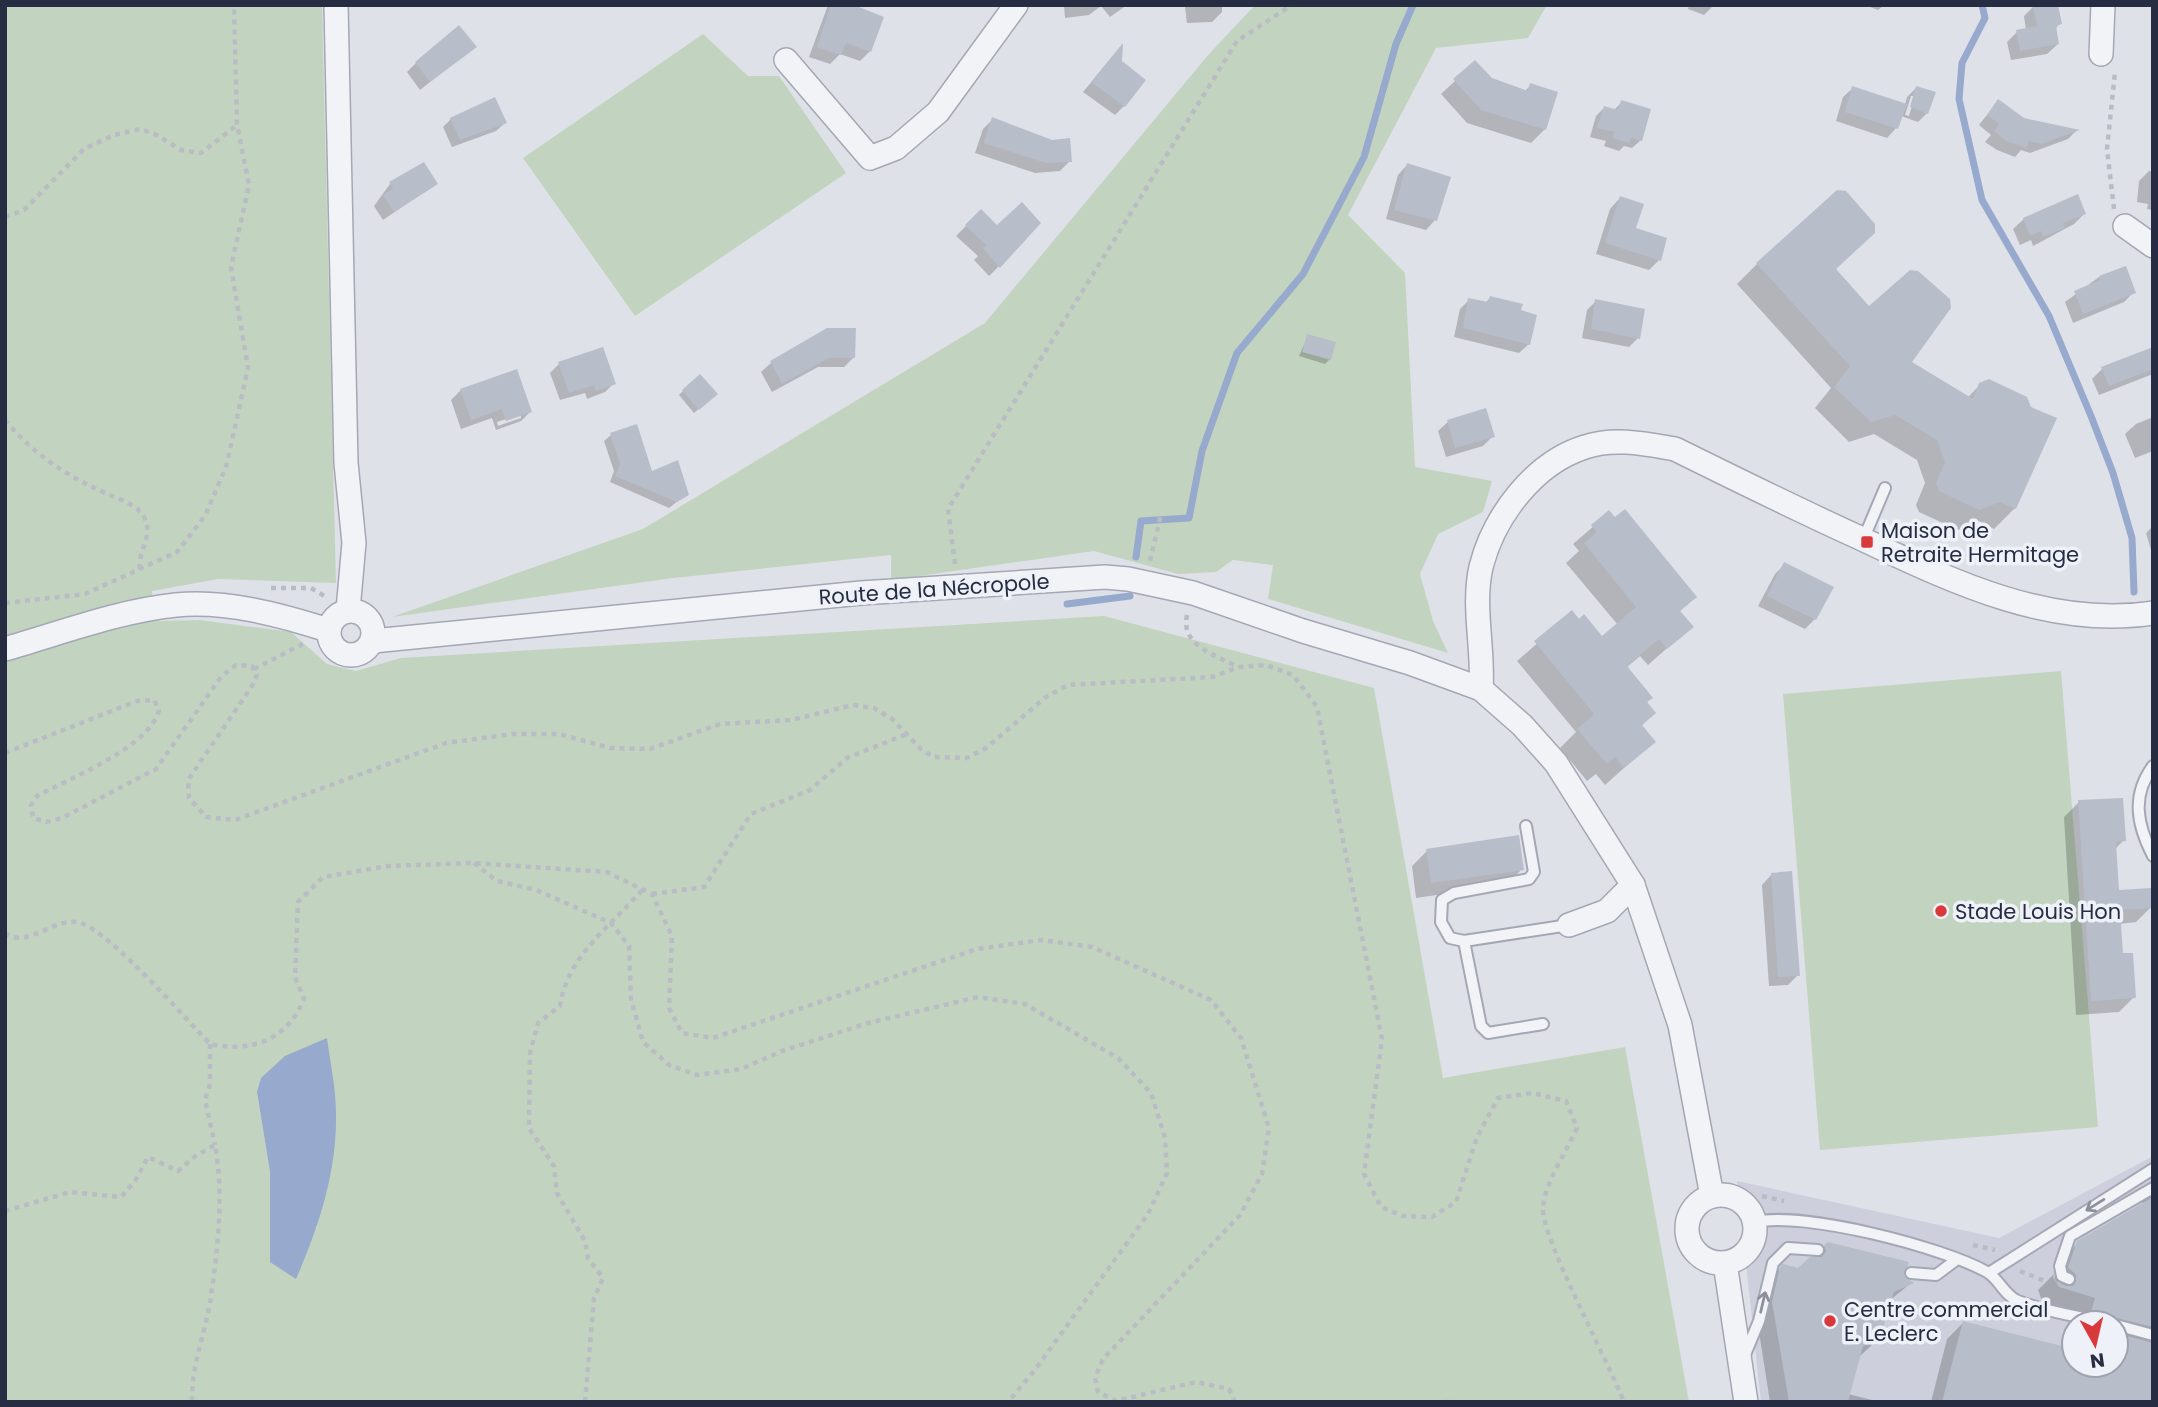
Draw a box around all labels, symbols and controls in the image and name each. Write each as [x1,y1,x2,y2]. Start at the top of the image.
place label: Maison de Retraite Hermitage [1881,516,2079,569]
marker: Maison de Retraite Hermitage [1859,534,1875,550]
street label: Route de la Nécropole [818,566,1050,612]
place label: Stade Louis Hon [1955,897,2121,926]
marker: Stade Louis Hon [1933,903,1949,919]
one-way arrow [2085,1199,2105,1213]
one-way arrow [1757,1291,1771,1314]
place label: Centre commercial E. Leclerc [1844,1295,2048,1348]
north arrow [2060,1309,2130,1379]
marker: Centre commercial E. Leclerc [1822,1313,1838,1329]
text: N [2088,1346,2106,1375]

